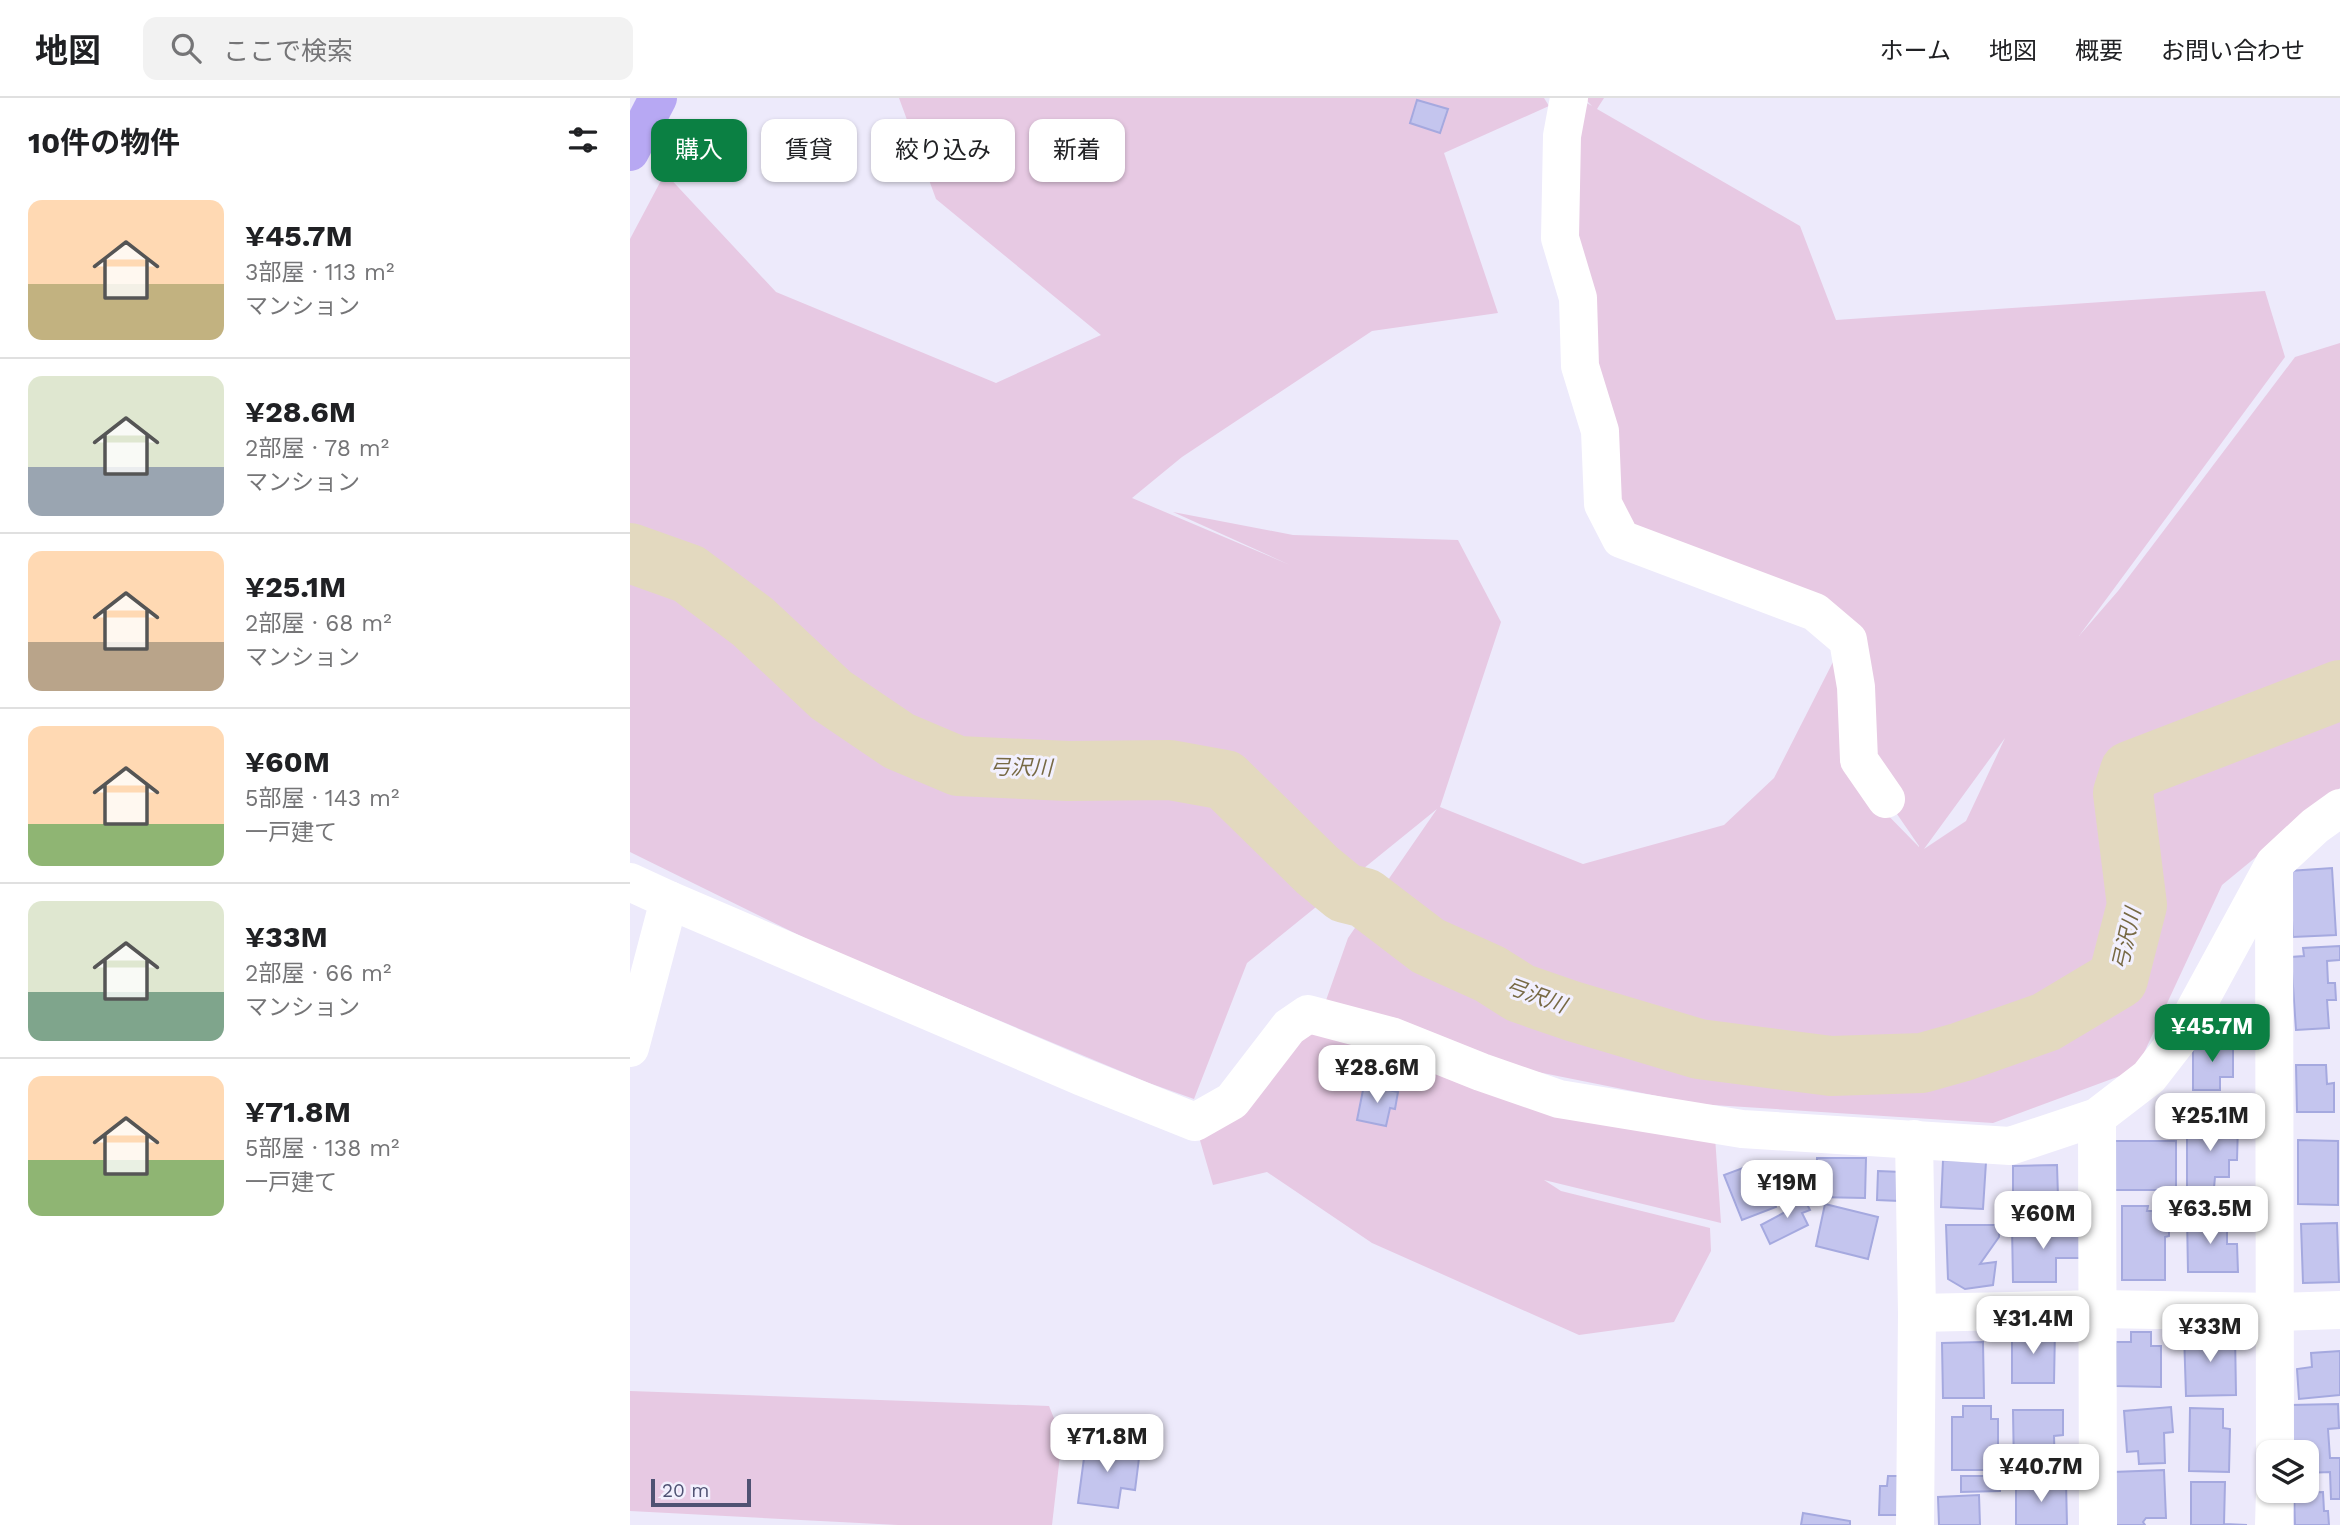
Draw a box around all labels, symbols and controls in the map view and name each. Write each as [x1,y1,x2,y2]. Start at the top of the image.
search box [143,17,633,80]
icon: search [167,29,205,67]
text: 地図 [35,31,101,70]
text: ここで検索 [223,36,353,66]
text: ホーム [1880,37,1951,65]
text: 地図 [1989,37,2037,65]
text: 概要 [2075,37,2123,65]
text: お問い合わせ [2161,37,2305,65]
chip: 購入 [651,119,747,182]
chip: 賃貸 [761,119,857,182]
chip: 絞り込み [871,119,1015,182]
chip: 新着 [1029,119,1125,182]
icon: filters [564,121,602,159]
text: 10件の物件 [28,125,180,160]
text: ¥45.7M [245,218,353,253]
icon: home [84,228,168,312]
text: 3部屋 · 113 m² [245,259,394,286]
text: マンション [245,293,360,320]
text: ¥28.6M [245,394,356,429]
icon: home [84,404,168,488]
text: 2部屋 · 78 m² [245,435,389,462]
text: マンション [245,469,360,496]
text: ¥25.1M [245,569,346,604]
icon: home [84,579,168,663]
text: 2部屋 · 68 m² [245,610,392,637]
text: マンション [245,644,360,671]
text: ¥60M [245,744,330,779]
icon: home [84,754,168,838]
water label: 弓沢川 [989,754,1055,780]
text: 5部屋 · 143 m² [245,785,399,812]
text: 一戸建て [245,819,337,846]
water label: 弓沢川 [2107,904,2146,973]
text: ¥33M [245,919,328,954]
icon: home [84,929,168,1013]
text: 2部屋 · 66 m² [245,960,391,987]
water label: 弓沢川 [1502,972,1572,1018]
text: マンション [245,994,360,1021]
pin: ¥45.7M [2155,1004,2269,1064]
text: ¥45.7M [2171,1013,2253,1040]
pin: ¥28.6M [1320,1046,1434,1105]
text: ¥28.6M [1334,1054,1420,1081]
text: ¥71.8M [245,1094,351,1129]
pin: ¥25.1M [2153,1094,2267,1153]
text: ¥25.1M [2171,1102,2249,1129]
icon: home [84,1104,168,1188]
text: 5部屋 · 138 m² [245,1135,400,1162]
pin: ¥19M [1746,1160,1828,1220]
text: 一戸建て [245,1169,337,1196]
text: ¥19M [1757,1169,1817,1196]
pin: ¥63.5M [2153,1186,2267,1246]
pin: ¥60M [2002,1192,2084,1251]
text: ¥63.5M [2168,1195,2252,1222]
text: ¥60M [2010,1200,2076,1227]
pin: ¥31.4M [1976,1296,2090,1356]
pin: ¥33M [2169,1304,2251,1364]
text: ¥31.4M [1992,1305,2074,1332]
text: ¥33M [2178,1313,2242,1340]
pin: ¥71.8M [1050,1414,1164,1474]
text: ¥71.8M [1066,1423,1148,1450]
map controls [2256,1440,2319,1503]
button: layers [2256,1440,2319,1503]
pin: ¥40.7M [1984,1444,2098,1504]
text: ¥40.7M [1999,1453,2083,1480]
scale bar [651,1476,751,1508]
text: 20 m [662,1479,709,1502]

